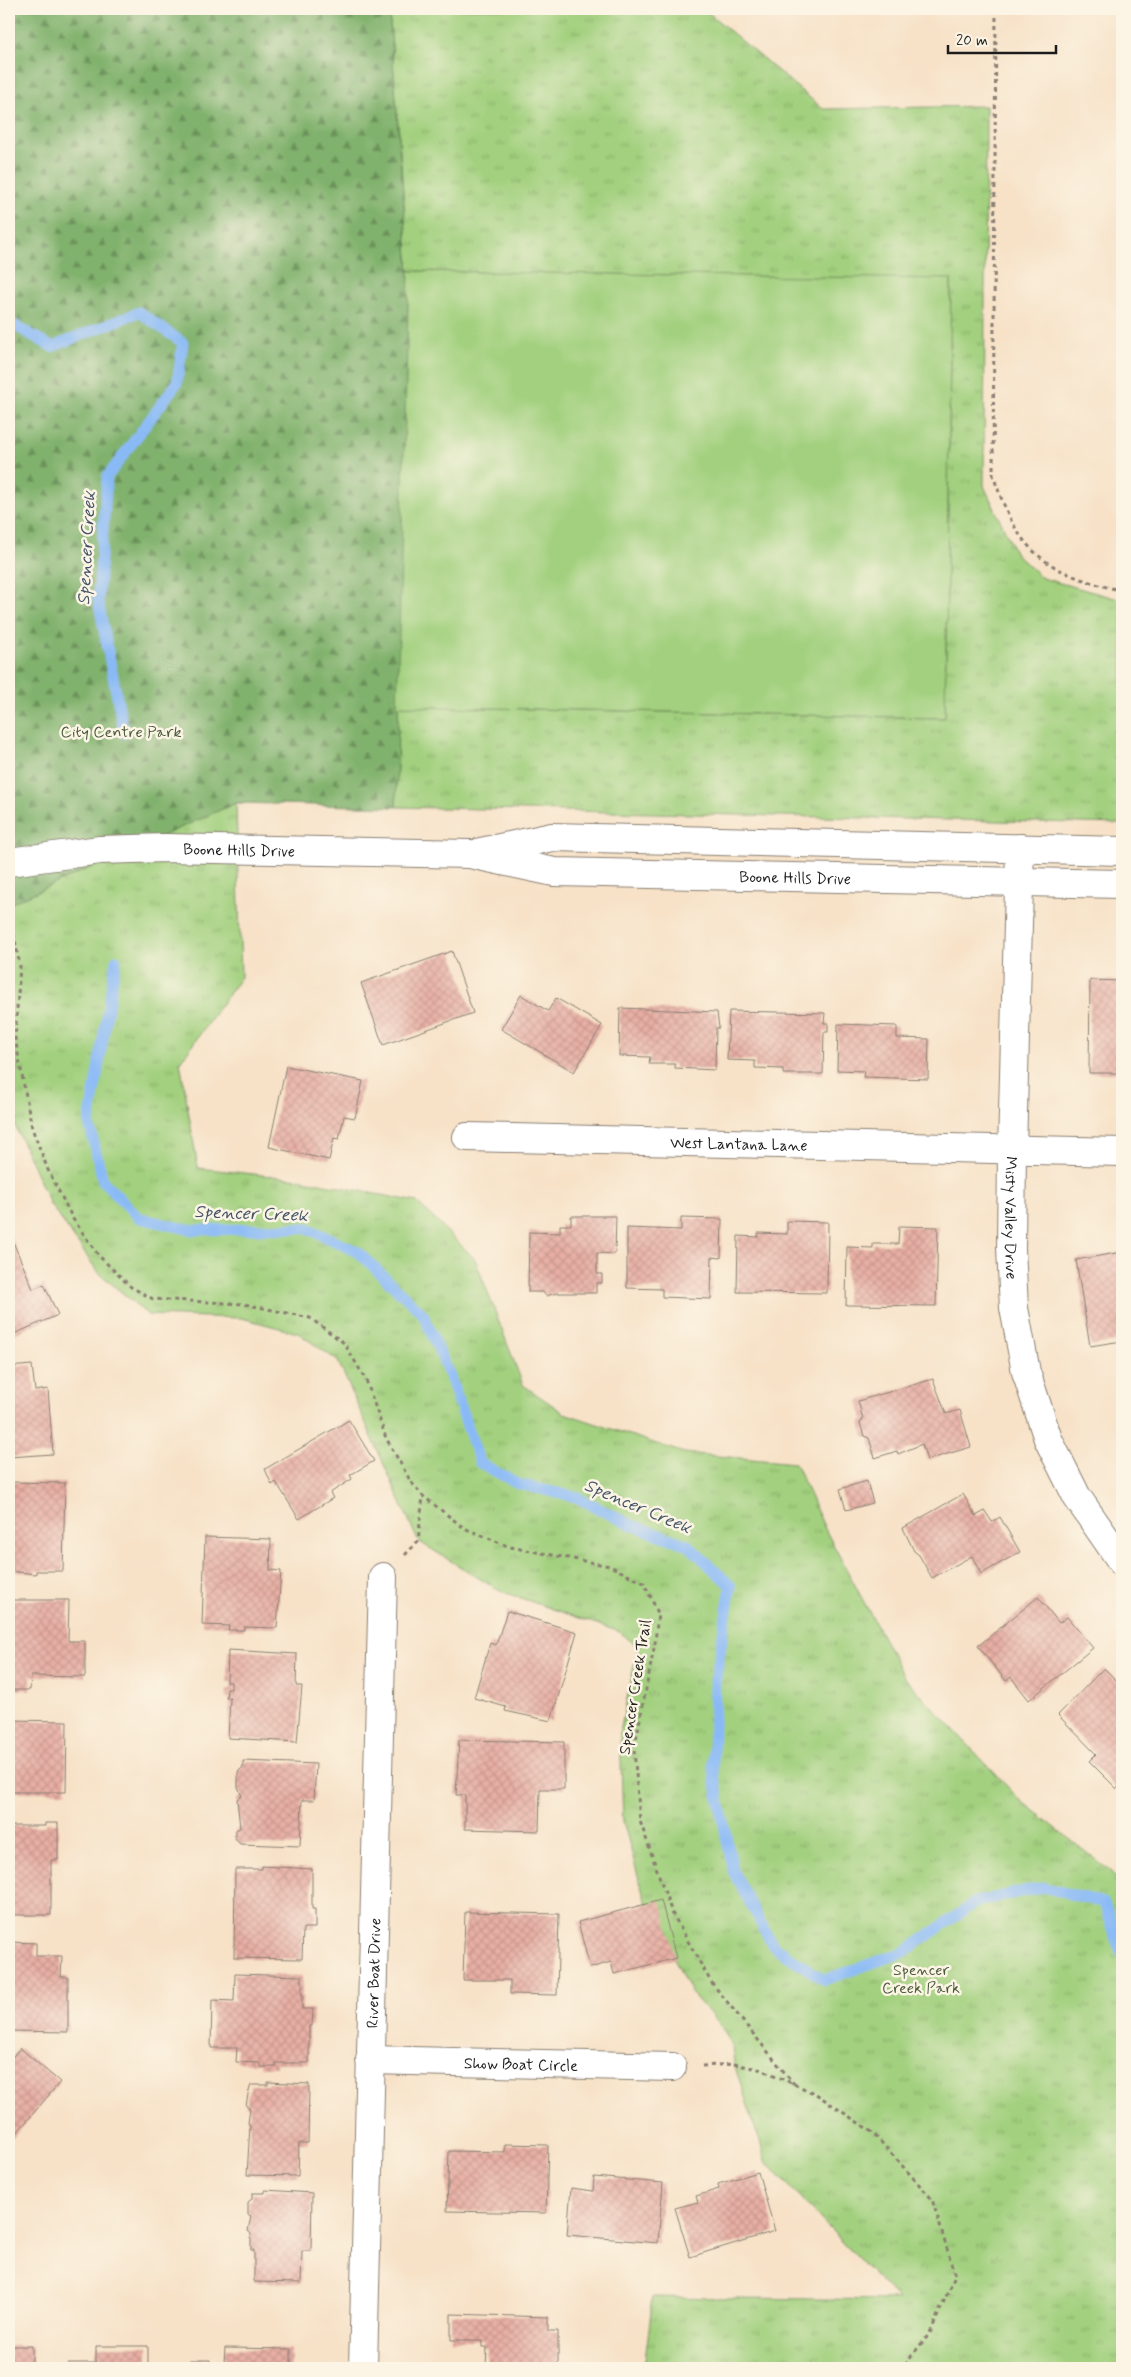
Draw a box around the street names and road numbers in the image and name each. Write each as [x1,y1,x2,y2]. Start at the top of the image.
street label: Boone Hills Drive [183,839,295,863]
street label: Boone Hills Drive [739,867,851,890]
street label: West Lantana Lane [670,1133,808,1157]
street label: Misty Valley Drive [999,1156,1022,1280]
street label: Spencer Creek Trail [614,1618,657,1756]
street label: River Boat Drive [363,1918,386,2029]
street label: Show Boat Circle [464,2053,578,2077]

